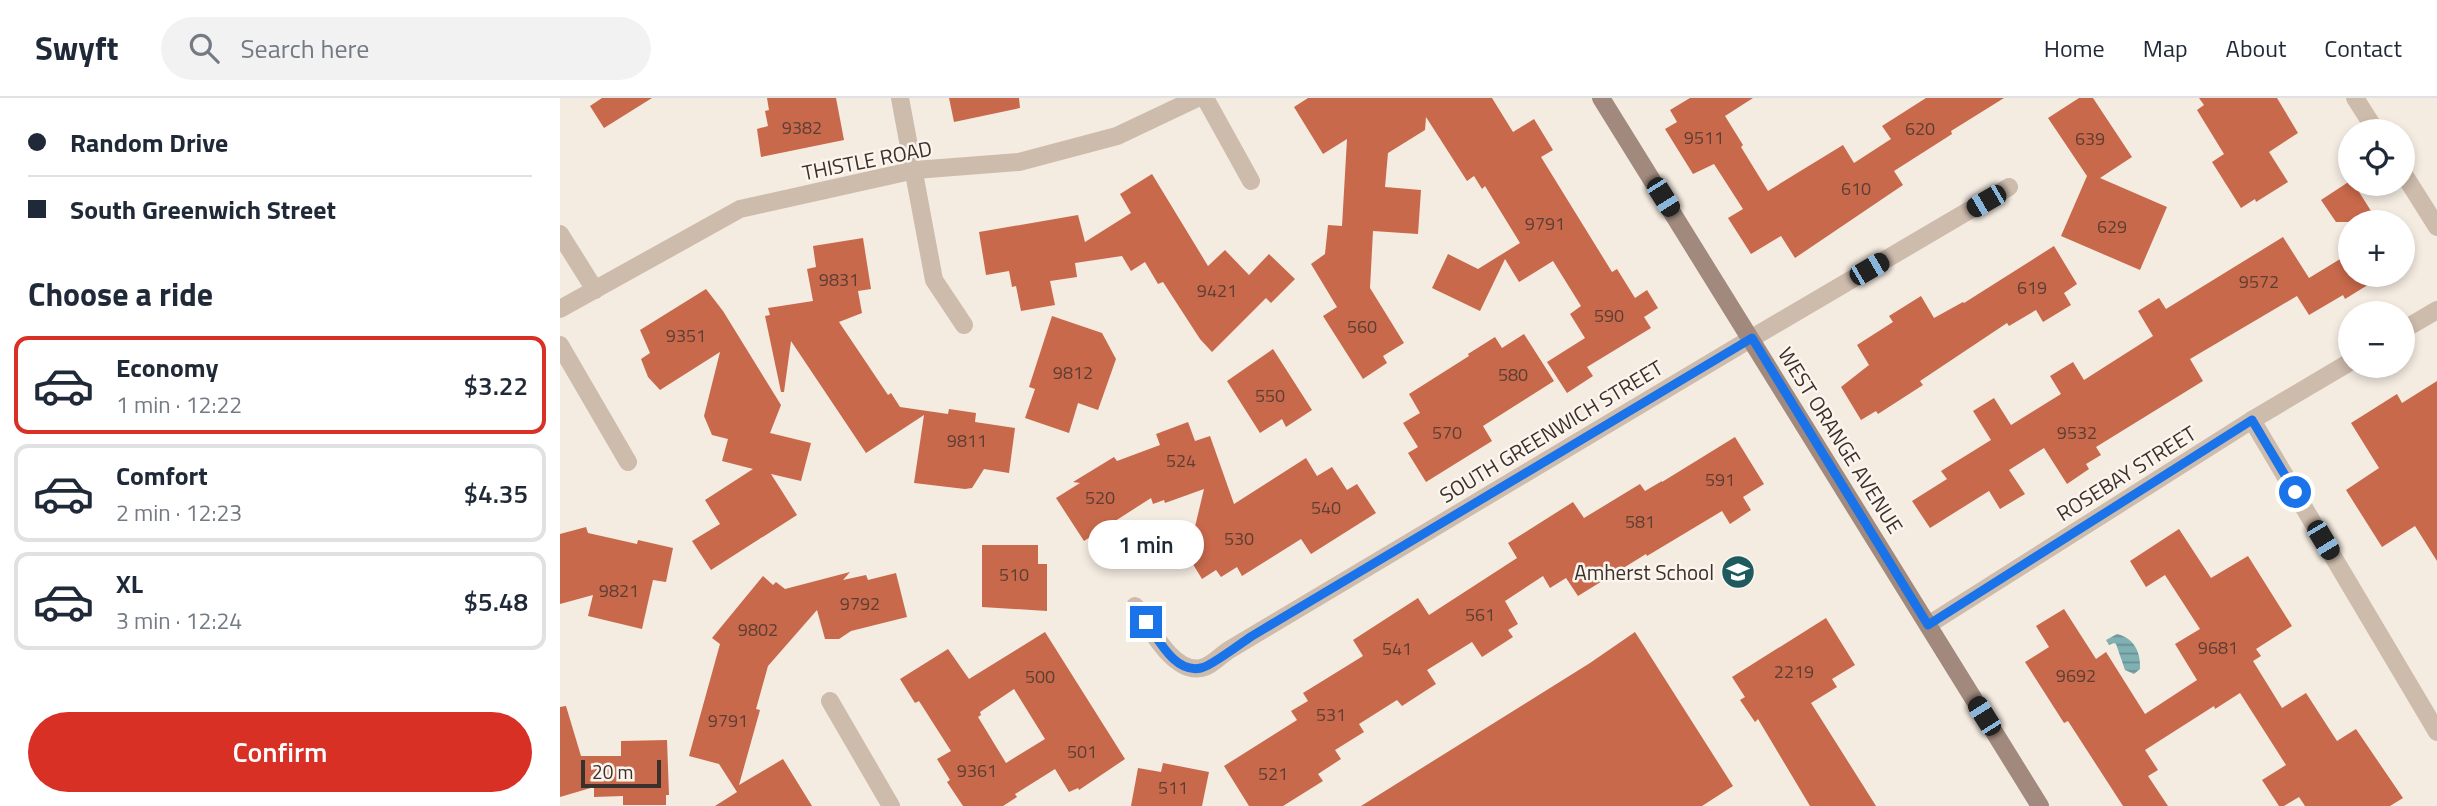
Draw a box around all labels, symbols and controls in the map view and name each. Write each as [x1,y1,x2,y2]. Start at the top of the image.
search box [161,17,651,80]
text: Swyft [35,23,119,73]
icon: search [185,29,223,67]
text: Search here [241,29,369,68]
text: Home [2044,30,2105,66]
text: Map [2143,30,2188,66]
text: About [2226,30,2286,66]
text: Contact [2324,30,2402,66]
house number: 9382 [782,114,822,141]
house number: 620 [1905,115,1935,142]
map controls [2338,119,2415,378]
button: locate [2338,119,2415,196]
text: Random Drive [70,123,228,162]
house number: 9511 [1684,124,1724,151]
house number: 639 [2075,125,2105,152]
street label: THISTLE ROAD [799,132,935,188]
car [1643,174,1684,220]
house number: 610 [1841,175,1871,202]
car [1963,181,2010,221]
text: South Greenwich Street [70,190,336,229]
house number: 9791 [1525,210,1565,237]
button: + [2338,210,2415,287]
house number: 629 [2097,213,2127,240]
car [1846,249,1893,289]
house number: 9831 [819,266,859,293]
house number: 9572 [2239,268,2279,295]
text: Choose a ride [28,270,213,318]
house number: 619 [2017,274,2047,301]
house number: 9421 [1197,277,1237,304]
button: − [2338,301,2415,378]
house number: 590 [1594,302,1624,329]
house number: 560 [1347,313,1377,340]
house number: 9351 [666,322,706,349]
street label: WEST ORANGE AVENUE [1771,340,1911,540]
text: Economy [116,348,218,387]
street label: SOUTH GREENWICH STREET [1433,351,1669,511]
icon: car [32,354,95,417]
house number: 9812 [1053,359,1093,386]
house number: 580 [1498,361,1528,388]
text: $3.22 [464,366,528,405]
house number: 550 [1255,382,1285,409]
text: 1 min · 12:22 [116,387,242,422]
street label: ROSEBAY STREET [2050,417,2202,529]
house number: 570 [1432,419,1462,446]
house number: 9532 [2057,419,2097,446]
house number: 9811 [947,427,987,454]
house number: 524 [1166,447,1196,474]
text: Comfort [116,456,208,495]
icon: car [32,462,95,525]
house number: 591 [1705,466,1735,493]
text: $4.35 [464,474,528,513]
route start [2279,476,2311,508]
house number: 520 [1085,484,1115,511]
house number: 540 [1311,494,1341,521]
text: 2 min · 12:23 [116,495,242,530]
house number: 581 [1625,508,1655,535]
car [2304,517,2343,563]
callout: 1 min [1088,520,1204,570]
house number: 530 [1224,525,1254,552]
text: 1 min [1118,527,1174,562]
school or university icon: Amherst School [1719,553,1757,591]
place label: Amherst School [1574,556,1714,588]
house number: 510 [999,561,1029,588]
text: XL [116,564,143,603]
icon: car [32,570,95,633]
house number: 9821 [599,577,639,604]
text: $5.48 [464,582,528,621]
house number: 9792 [840,590,880,617]
house number: 561 [1465,601,1495,628]
text: 3 min · 12:24 [116,603,242,638]
route end [1130,606,1162,638]
house number: 9802 [738,616,778,643]
house number: 9681 [2198,634,2238,661]
house number: 541 [1382,635,1412,662]
house number: 2219 [1774,658,1814,685]
house number: 9692 [2056,662,2096,689]
house number: 500 [1025,663,1055,690]
car [1964,693,2005,739]
house number: 531 [1316,701,1346,728]
house number: 9791 [708,707,748,734]
button: Confirm [28,712,532,792]
house number: 501 [1067,738,1097,765]
scale bar [581,757,662,789]
text: 20 m [592,757,633,786]
house number: 9361 [957,757,997,784]
house number: 521 [1258,760,1288,787]
house number: 511 [1158,774,1188,801]

